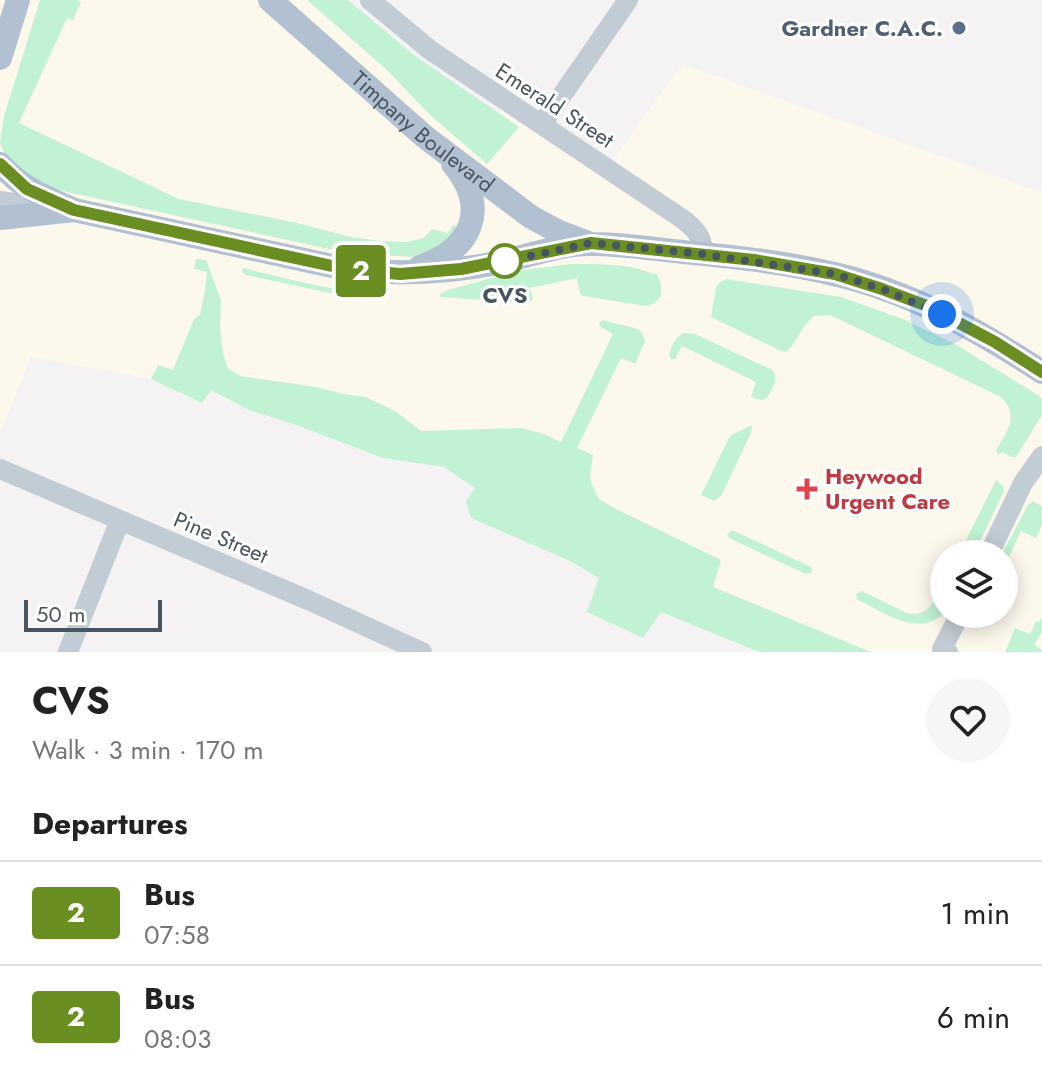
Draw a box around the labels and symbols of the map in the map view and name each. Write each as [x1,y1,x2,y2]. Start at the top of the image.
place label: Gardner C.A.C. [781,12,943,44]
marker: Gardner C.A.C. [950,19,968,37]
street label: Emerald Street [489,55,621,156]
street label: Timpany Boulevard [345,63,501,200]
marker: CVS [488,244,522,278]
line badge: 2 [335,245,387,297]
place label: CVS [482,279,528,311]
your location [922,294,962,334]
place label: Heywood Urgent Care [825,460,950,517]
marker: Heywood Urgent Care [796,478,818,500]
street label: Pine Street [169,503,274,571]
scale bar [24,596,162,632]

